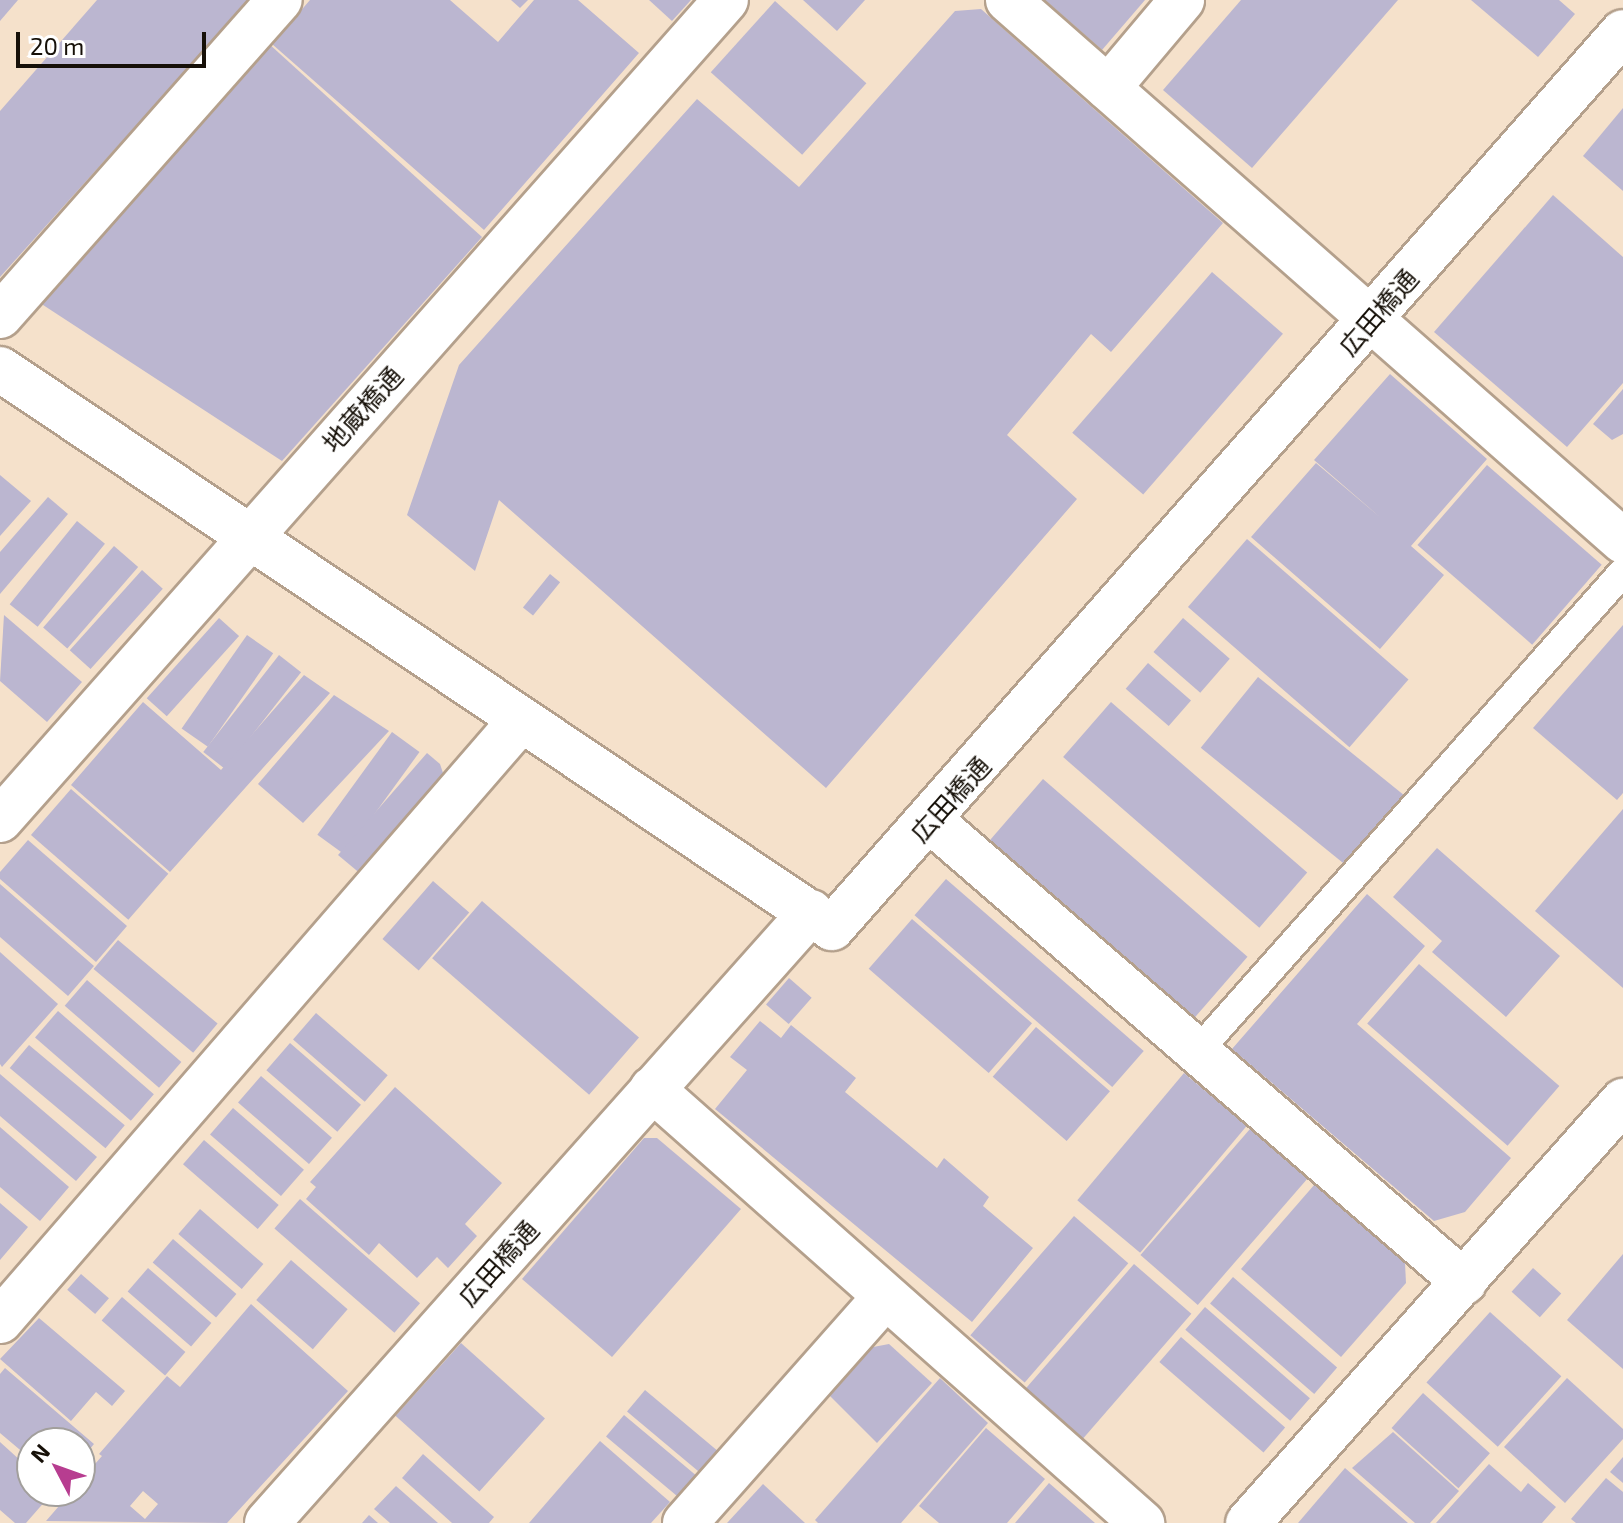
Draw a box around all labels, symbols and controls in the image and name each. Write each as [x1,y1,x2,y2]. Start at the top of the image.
scale bar [20,16,210,66]
text: 20 m [30,31,84,60]
street label: 広田橋通 [1332,263,1424,361]
street label: 地蔵橋通 [316,360,408,458]
street label: 広田橋通 [904,750,996,848]
street label: 広田橋通 [452,1214,544,1312]
north arrow [16,1427,96,1507]
text: N [24,1438,54,1467]

